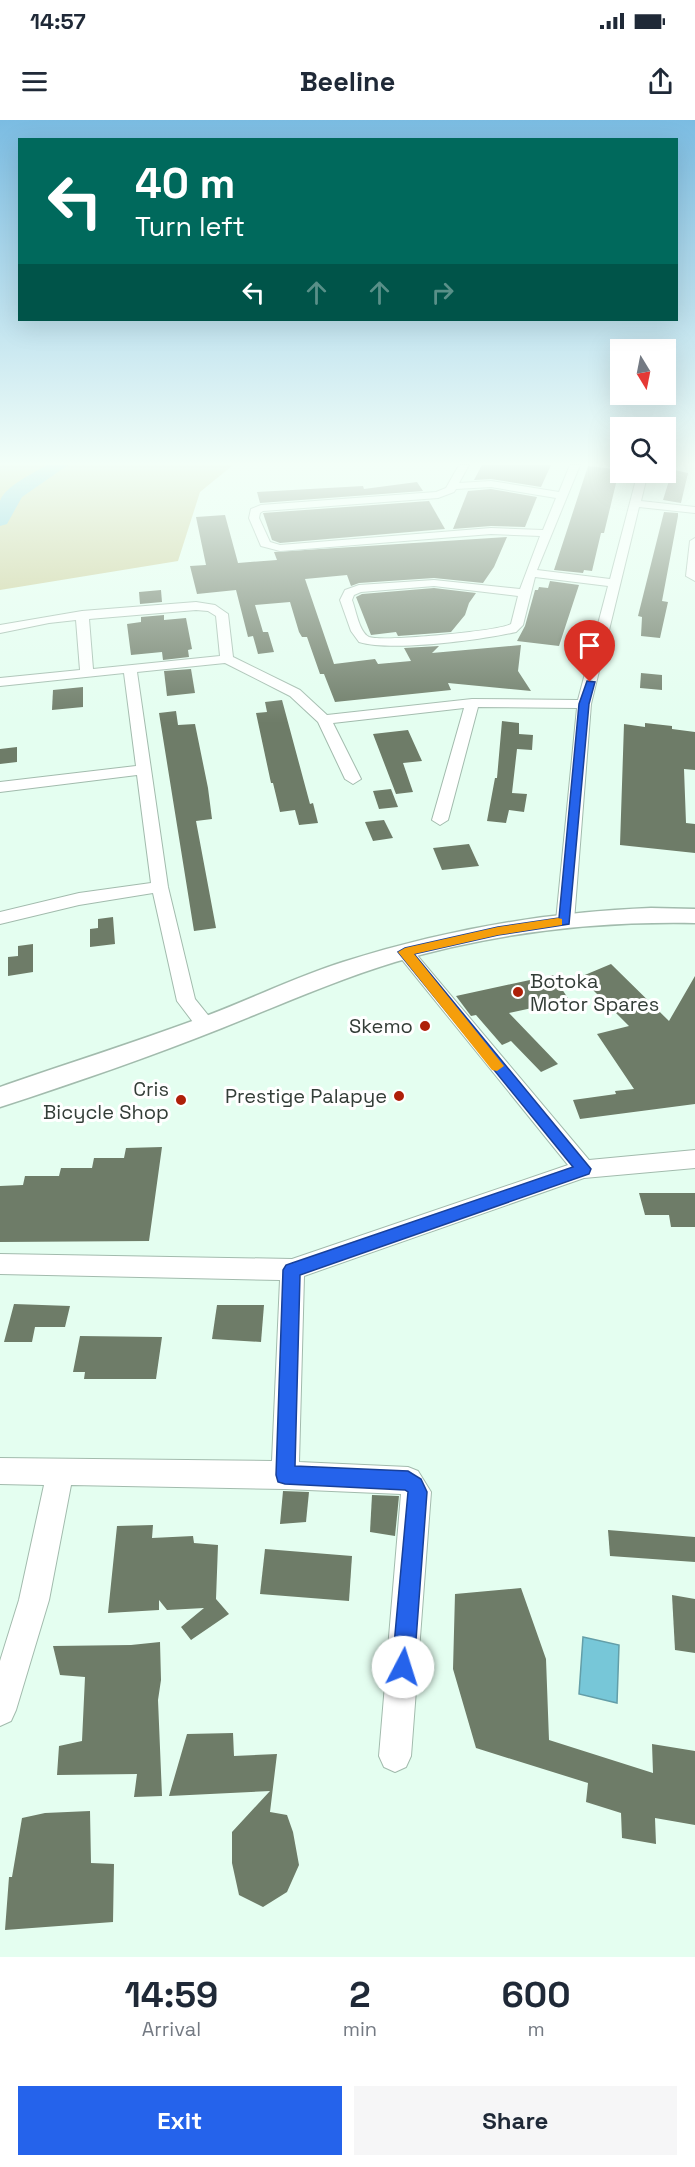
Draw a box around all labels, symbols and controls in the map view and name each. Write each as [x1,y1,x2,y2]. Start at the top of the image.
text: 14:57 [30,7,86,35]
text: Beeline [300,64,395,99]
icon: menu [18,65,51,98]
icon: share [644,65,677,98]
text: 40 m [135,157,235,210]
icon: left [36,162,114,240]
text: Turn left [135,209,245,244]
icon: left [237,276,270,309]
icon: ahead [300,276,333,309]
icon: ahead [363,276,396,309]
icon: right [426,276,459,309]
north arrow [610,339,676,405]
map controls [610,339,676,483]
button: search [610,417,676,483]
pin [564,620,615,682]
icon: arrive [573,629,606,662]
place label: Botoka Motor Spares [530,968,659,1017]
marker: Botoka Motor Spares [511,985,525,999]
place label: Skemo [349,1013,413,1039]
marker: Skemo [418,1019,432,1033]
place label: Cris Bicycle Shop [43,1076,169,1125]
place label: Prestige Palapye [225,1083,387,1109]
marker: Prestige Palapye [392,1089,406,1103]
marker: Cris Bicycle Shop [174,1093,188,1107]
position arrow [371,1635,435,1699]
text: 14:59 [124,1972,218,2018]
text: 2 [349,1972,371,2018]
text: 600 [502,1972,570,2018]
text: Arrival [142,2016,201,2042]
text: min [343,2016,377,2042]
text: m [527,2016,545,2042]
button: Exit [18,2086,342,2155]
button: Share [354,2086,677,2155]

